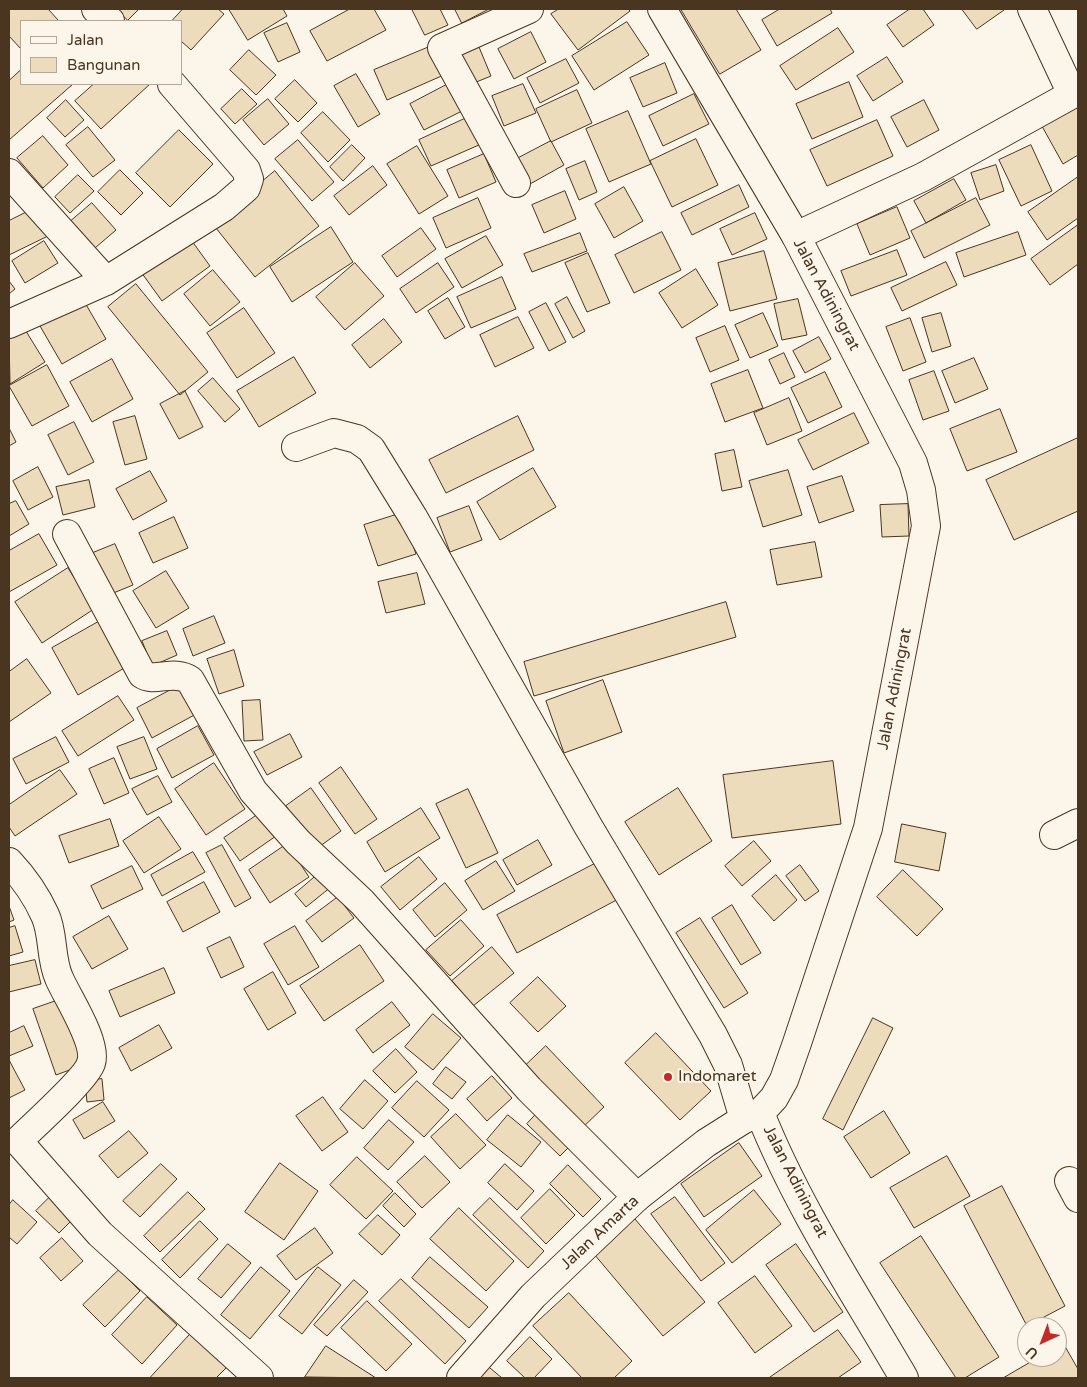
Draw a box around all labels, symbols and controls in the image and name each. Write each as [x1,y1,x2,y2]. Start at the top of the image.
legend [20,20,182,85]
text: Jalan [67,31,104,49]
text: Bangunan [67,56,140,74]
street label: Jalan Adiningrat [788,236,864,354]
street label: Jalan Adiningrat [874,626,916,752]
place label: Indomaret [678,1067,757,1087]
marker: Indomaret [662,1071,674,1083]
street label: Jalan Adiningrat [758,1123,832,1241]
street label: Jalan Amarta [557,1192,643,1274]
north arrow [1017,1317,1067,1367]
text: U [1022,1343,1042,1362]

